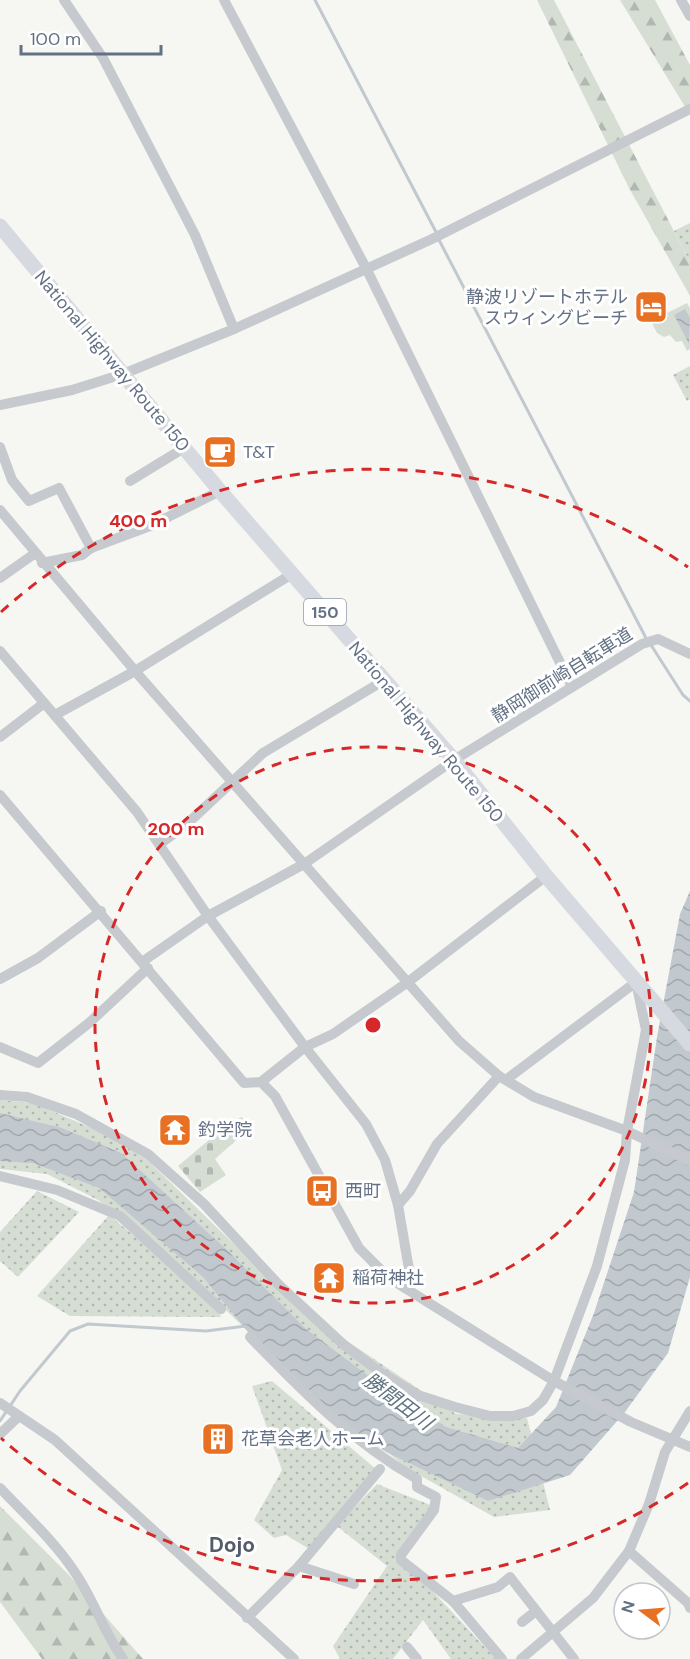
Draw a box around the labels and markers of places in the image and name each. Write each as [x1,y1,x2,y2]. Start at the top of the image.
place label: 静波リゾートホテル スウィングビーチ [466,285,628,330]
hotel icon: 静波リゾートホテル スウィングビーチ [633,289,669,325]
cafe icon: T&T [202,434,238,470]
place label: T&T [243,440,275,464]
centre of rings [363,1015,383,1035]
temple icon: 釣学院 [157,1112,193,1148]
place label: 釣学院 [198,1118,252,1142]
bus stop icon: 西町 [304,1173,340,1209]
place label: 西町 [345,1179,381,1203]
temple icon: 稲荷神社 [311,1260,347,1296]
place label: 稲荷神社 [352,1266,424,1290]
building icon: 花草会老人ホーム [200,1421,236,1457]
place label: 花草会老人ホーム [241,1427,384,1451]

